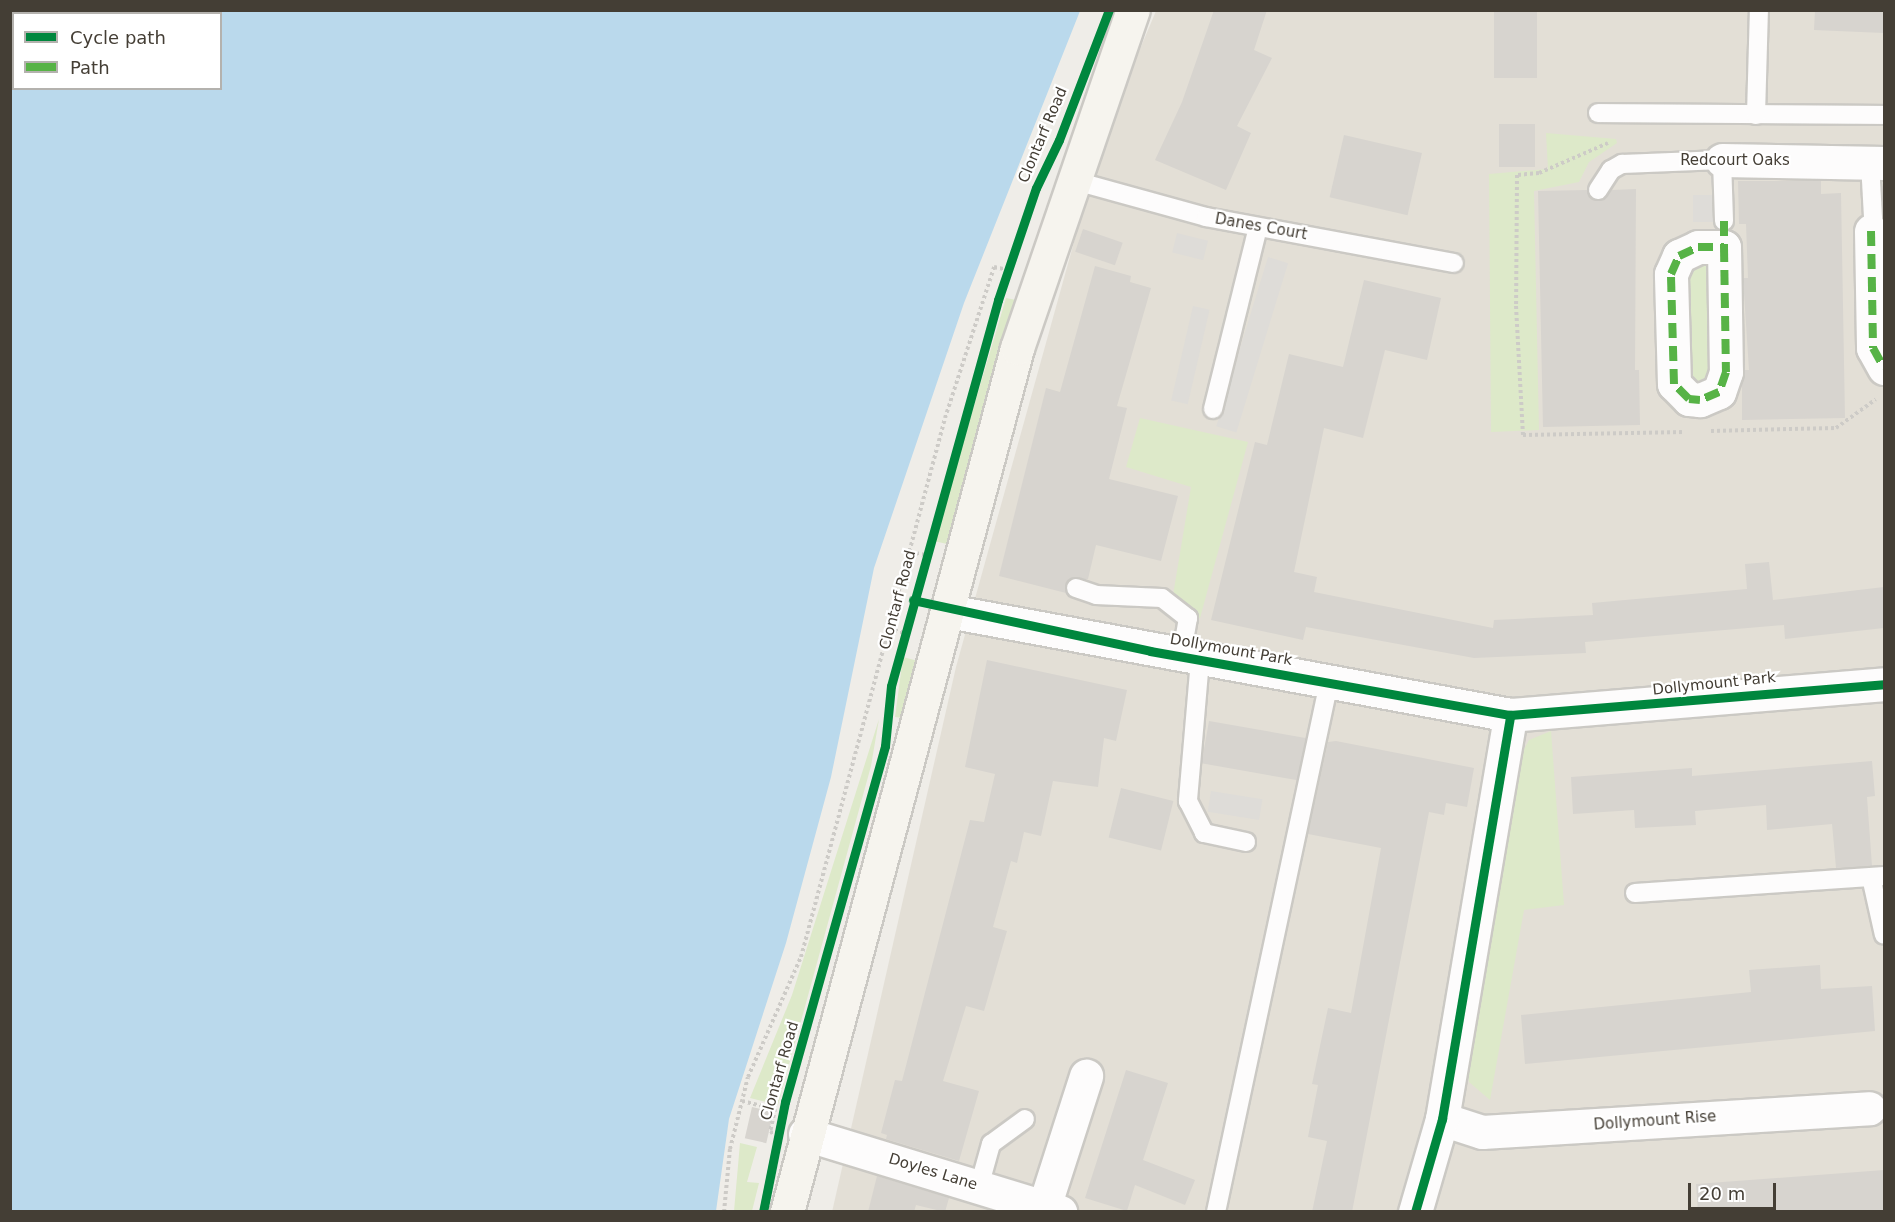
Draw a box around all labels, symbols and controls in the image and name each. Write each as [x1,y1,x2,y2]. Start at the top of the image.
legend [12,12,222,90]
text: Cycle path [70,27,166,48]
text: Path [70,57,110,78]
street label: Clontarf Road [1015,84,1071,186]
street label: Redcourt Oaks [1680,152,1790,170]
street label: Danes Court [1214,210,1308,244]
street label: Clontarf Road [876,548,920,652]
street label: Dollymount Park [1168,630,1294,670]
street label: Dollymount Park [1651,669,1777,699]
street label: Clontarf Road [757,1019,803,1123]
street label: Dollymount Rise [1593,1108,1717,1134]
street label: Doyles Lane [886,1150,980,1194]
scale bar [1691,1171,1780,1209]
text: 20 m [1699,1183,1745,1204]

